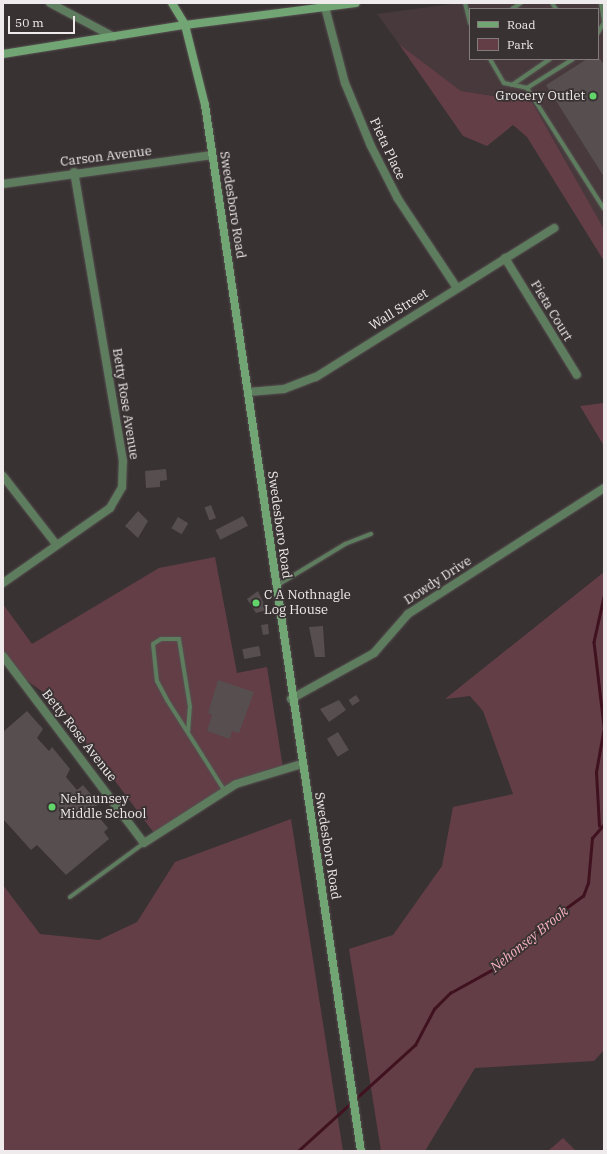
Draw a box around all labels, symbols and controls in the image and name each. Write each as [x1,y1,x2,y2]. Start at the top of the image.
scale bar [10,8,77,34]
legend [469,8,599,60]
text: 50 m [15,15,44,30]
text: Road [507,17,536,32]
text: Park [507,37,533,52]
place label: Grocery Outlet [495,88,585,104]
marker: Grocery Outlet [588,91,598,101]
street label: Pieta Place [366,116,408,182]
street label: Carson Avenue [59,144,153,170]
street label: Swedesboro Road [216,150,248,260]
street label: Pieta Court [527,278,575,344]
street label: Wall Street [367,286,431,334]
street label: Betty Rose Avenue [108,347,142,461]
street label: Swedesboro Road [264,470,294,580]
street label: Dowdy Drive [401,553,475,609]
place label: C A Nothnagle Log House [264,588,351,619]
marker: C A Nothnagle Log House [251,598,261,608]
street label: Betty Rose Avenue [38,687,120,785]
street label: Swedesboro Road [311,791,343,901]
place label: Nehaunsey Middle School [60,792,146,823]
marker: Nehaunsey Middle School [47,802,57,812]
water label: Nehonsey Brook [487,902,571,976]

